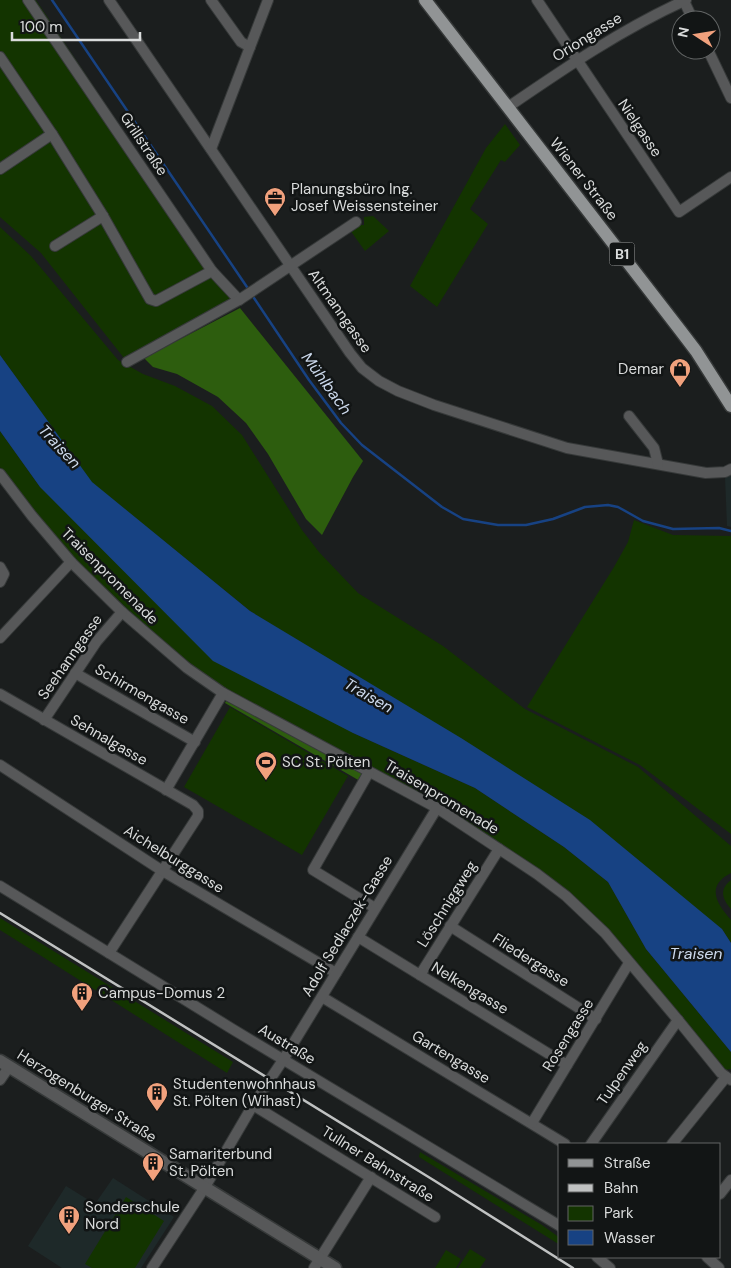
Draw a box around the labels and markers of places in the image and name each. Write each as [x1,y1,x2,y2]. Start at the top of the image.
place label: Planungsbüro Ing. Josef Weissensteiner [291,179,439,216]
office icon: Planungsbüro Ing. Josef Weissensteiner [263,186,287,217]
shop icon: Demar [668,357,692,388]
place label: Demar [618,359,664,379]
sports icon: SC St. Pölten [254,750,278,781]
place label: SC St. Pölten [282,752,370,772]
building icon: Campus-Domus 2 [70,981,94,1012]
place label: Campus-Domus 2 [98,983,225,1003]
place label: Studentenwohnhaus St. Pölten (Wihast) [173,1074,316,1111]
building icon: Studentenwohnhaus St. Pölten (Wihast) [145,1081,169,1112]
place label: Samariterbund St. Pölten [169,1144,272,1181]
building icon: Samariterbund St. Pölten [141,1151,165,1182]
place label: Sonderschule Nord [85,1197,180,1234]
building icon: Sonderschule Nord [57,1204,81,1235]

